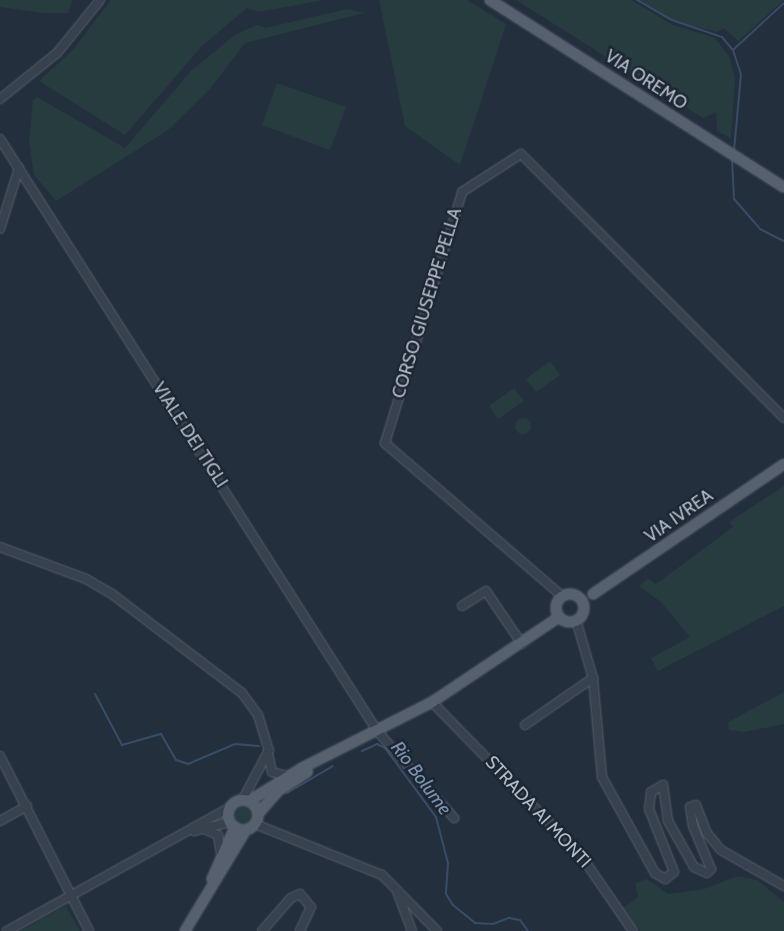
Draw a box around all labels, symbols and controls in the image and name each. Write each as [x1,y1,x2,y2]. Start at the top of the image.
street label: VIA OREMO [601,45,691,115]
street label: CORSO GIUSEPPE PELLA [388,205,466,401]
street label: VIALE DEI TIGLI [148,378,232,492]
street label: VIA IVREA [641,485,717,547]
water label: Rio Bolume [386,737,456,819]
street label: STRADA AI MONTI [481,752,595,872]

